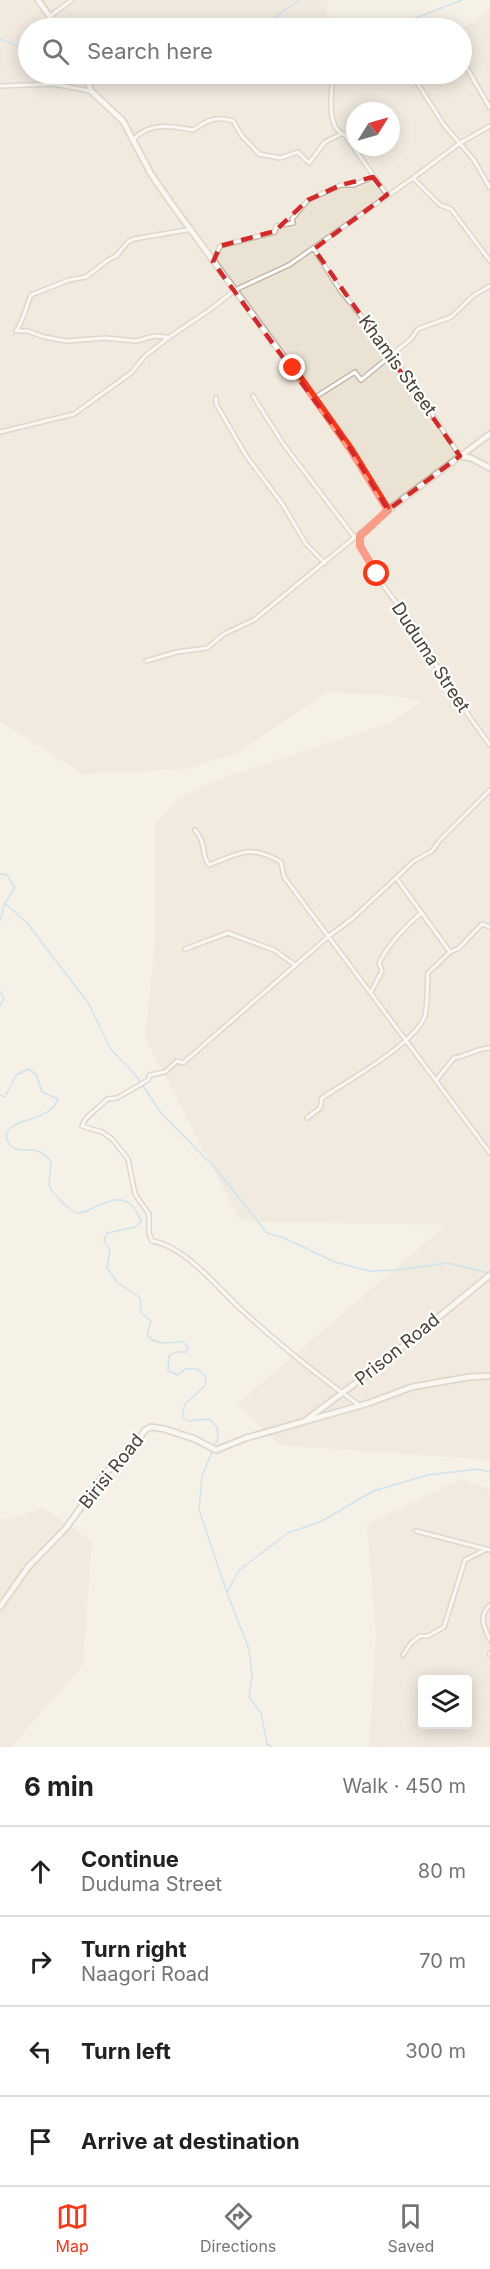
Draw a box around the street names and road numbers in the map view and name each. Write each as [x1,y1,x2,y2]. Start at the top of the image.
street label: Khamis Street [355,311,441,419]
street label: Duduma Street [388,598,474,716]
street label: Prison Road [351,1309,443,1389]
street label: Birisi Road [75,1429,147,1513]

